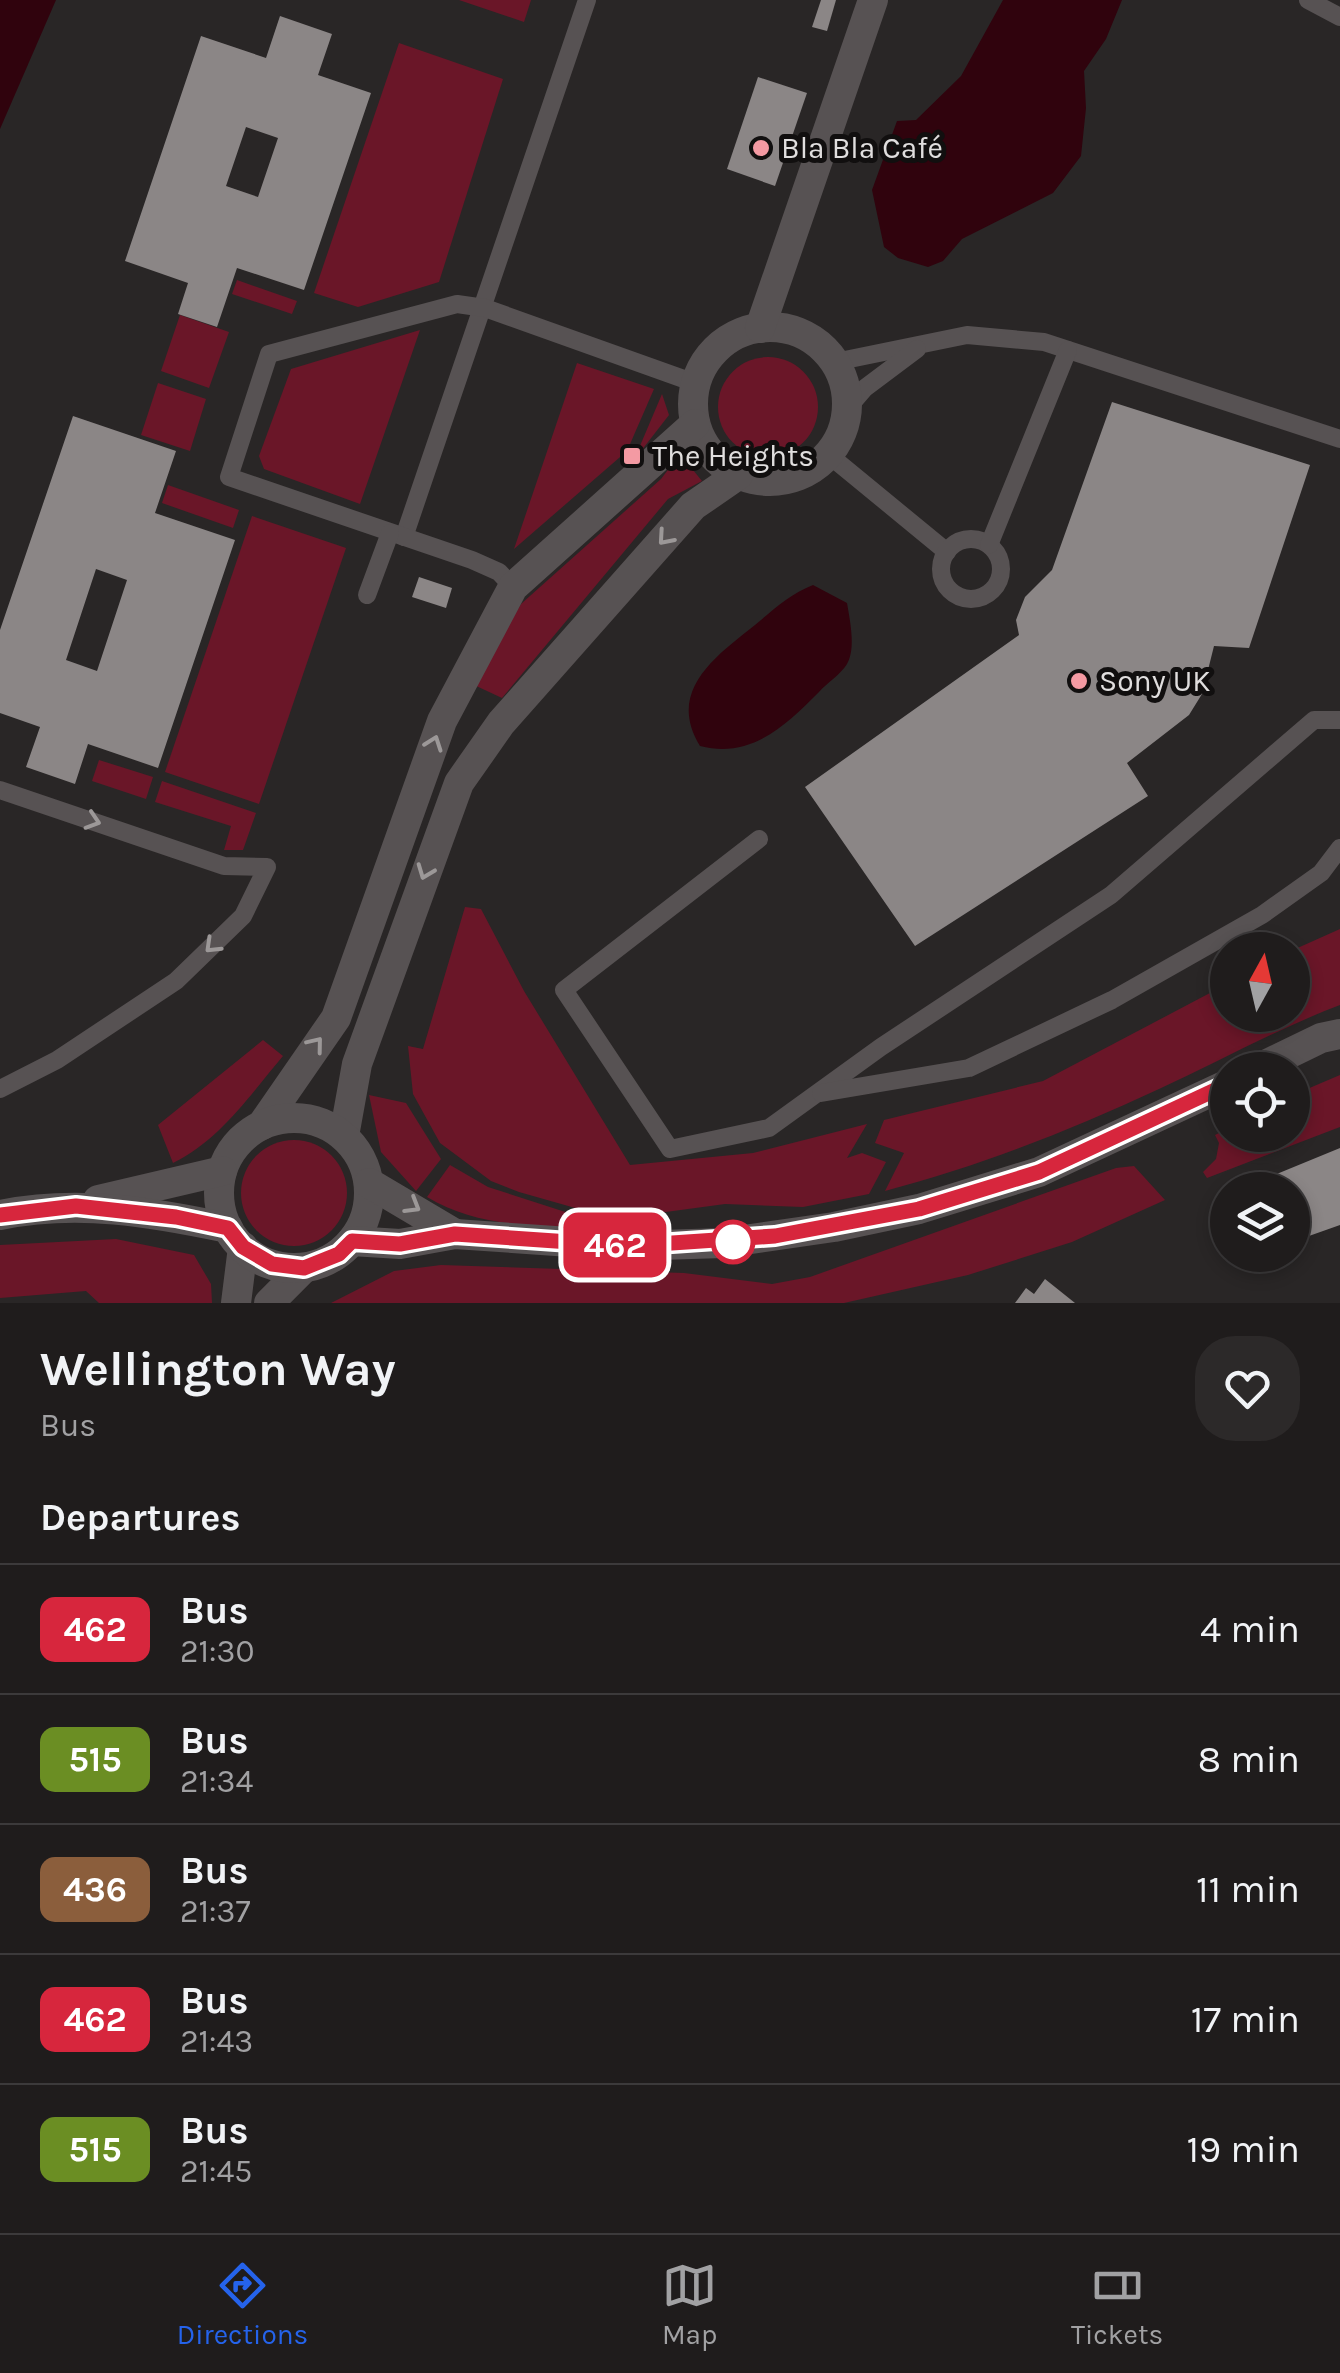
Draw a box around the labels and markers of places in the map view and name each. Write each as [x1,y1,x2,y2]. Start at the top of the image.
place label: Bla Bla Café [781,130,943,166]
marker: Bla Bla Café [750,137,772,159]
place label: The Heights [652,438,814,474]
marker: The Heights [621,445,643,467]
place label: Sony UK [1099,663,1211,699]
marker: Sony UK [1068,670,1090,692]
unlabelled marker [712,1221,754,1263]

